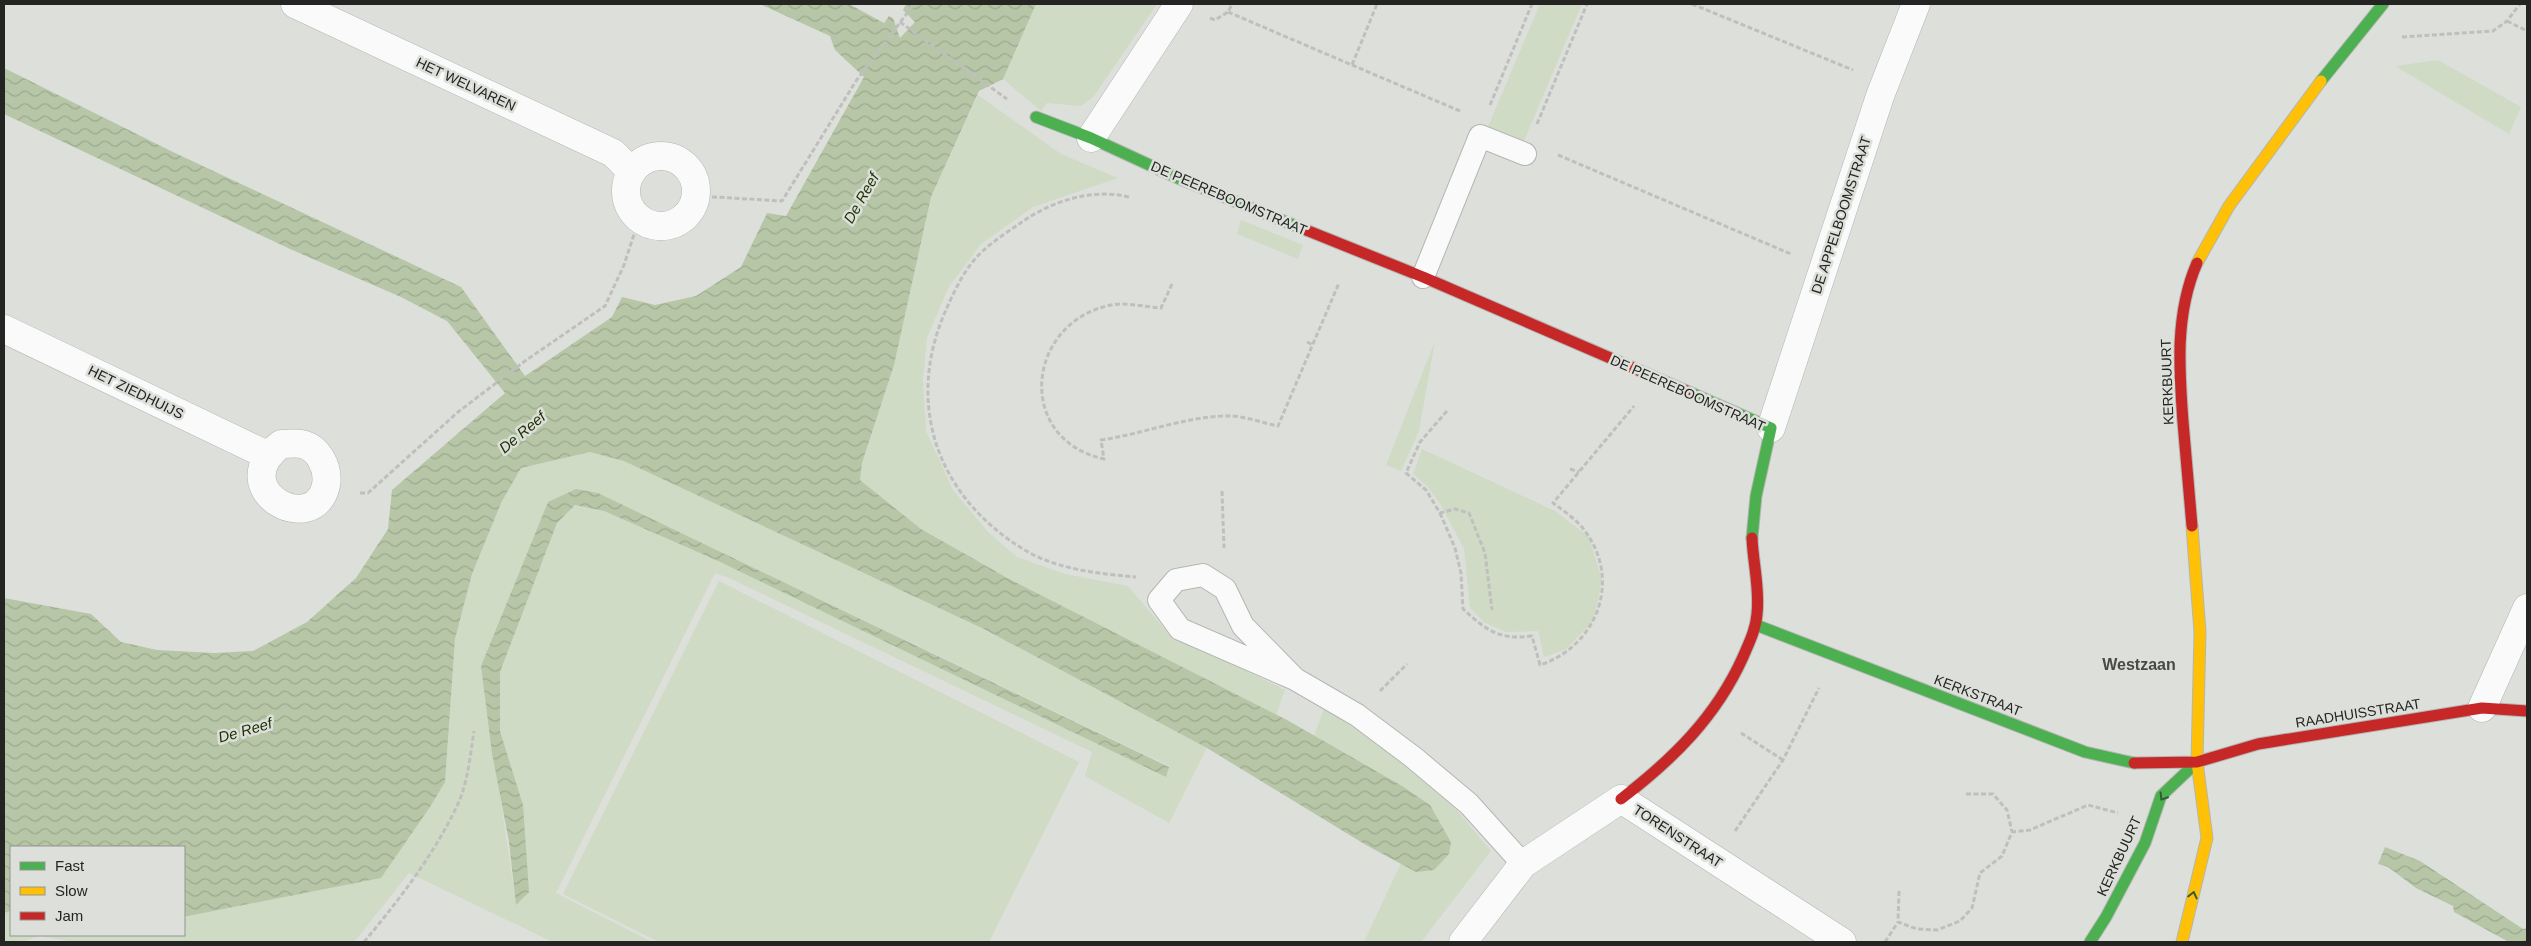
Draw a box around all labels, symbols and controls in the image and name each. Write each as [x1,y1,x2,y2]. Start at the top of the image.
street label: HET WELVAREN [414,54,518,114]
street label: DE APPELBOOMSTRAAT [1808,134,1874,296]
street label: DE PEEREBOOMSTRAAT [1149,158,1310,238]
water label: De Reef [840,168,883,226]
street label: KERKBUURT [2157,338,2176,425]
street label: DE PEEREBOOMSTRAAT [1608,352,1768,435]
street label: HET ZIEDHUIJS [86,362,186,422]
water label: De Reef [495,407,550,456]
district label: Westzaan [2102,656,2176,673]
street label: KERKSTRAAT [1932,671,2024,719]
street label: RAADHUISSTRAAT [2294,695,2422,731]
water label: De Reef [216,714,276,746]
one-way arrow [2160,792,2170,801]
street label: TORENSTRAAT [1630,801,1726,871]
street label: KERKBUURT [2094,813,2145,898]
legend [10,846,185,936]
text: Fast [55,857,85,874]
text: Slow [55,882,88,899]
one-way arrow [2187,890,2198,899]
text: Jam [55,907,83,924]

